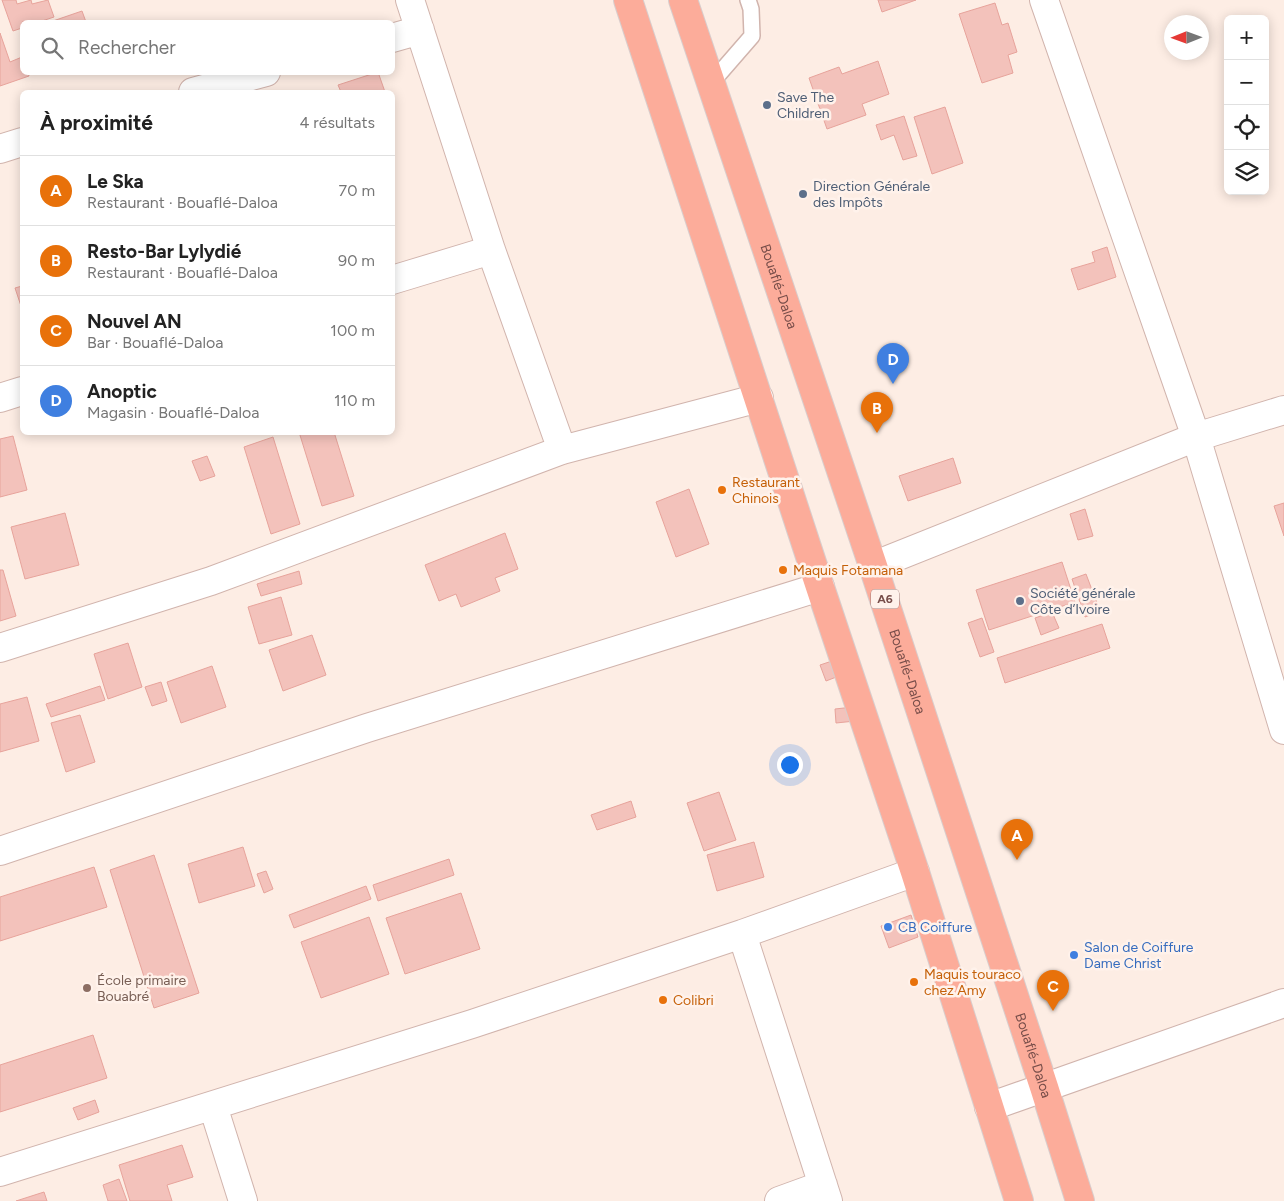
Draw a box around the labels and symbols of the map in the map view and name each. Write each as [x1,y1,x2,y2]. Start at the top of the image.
north arrow [1164,15,1209,60]
place label: Save The Children [777,89,834,122]
marker: Save The Children [761,99,773,111]
place label: Direction Générale des Impôts [813,178,930,211]
marker: Direction Générale des Impôts [797,188,809,200]
street label: Bouaflé-Daloa [757,242,801,331]
pin: D [877,343,909,384]
pin: B [861,392,893,433]
place label: Restaurant Chinois [732,474,800,507]
marker: Restaurant Chinois [716,484,728,496]
place label: Maquis Fotamana [793,562,903,579]
marker: Maquis Fotamana [777,564,789,576]
place label: Société générale Côte d’Ivoire [1030,585,1136,618]
road number: A6 [871,590,899,608]
marker: Société générale Côte d’Ivoire [1014,595,1026,607]
street label: Bouaflé-Daloa [886,627,929,716]
your location [777,752,803,778]
pin: A [1001,819,1033,860]
place label: CB Coiffure [898,919,972,936]
marker: CB Coiffure [882,921,894,933]
place label: Salon de Coiffure Dame Christ [1084,939,1194,972]
marker: Salon de Coiffure Dame Christ [1068,949,1080,961]
place label: Maquis touraco chez Amy [924,966,1021,999]
pin: C [1037,970,1069,1011]
place label: École primaire Bouabré [97,972,186,1005]
marker: Maquis touraco chez Amy [908,976,920,988]
marker: École primaire Bouabré [81,982,93,994]
place label: Colibri [673,992,714,1009]
marker: Colibri [657,994,669,1006]
street label: Bouaflé-Daloa [1012,1011,1055,1100]

